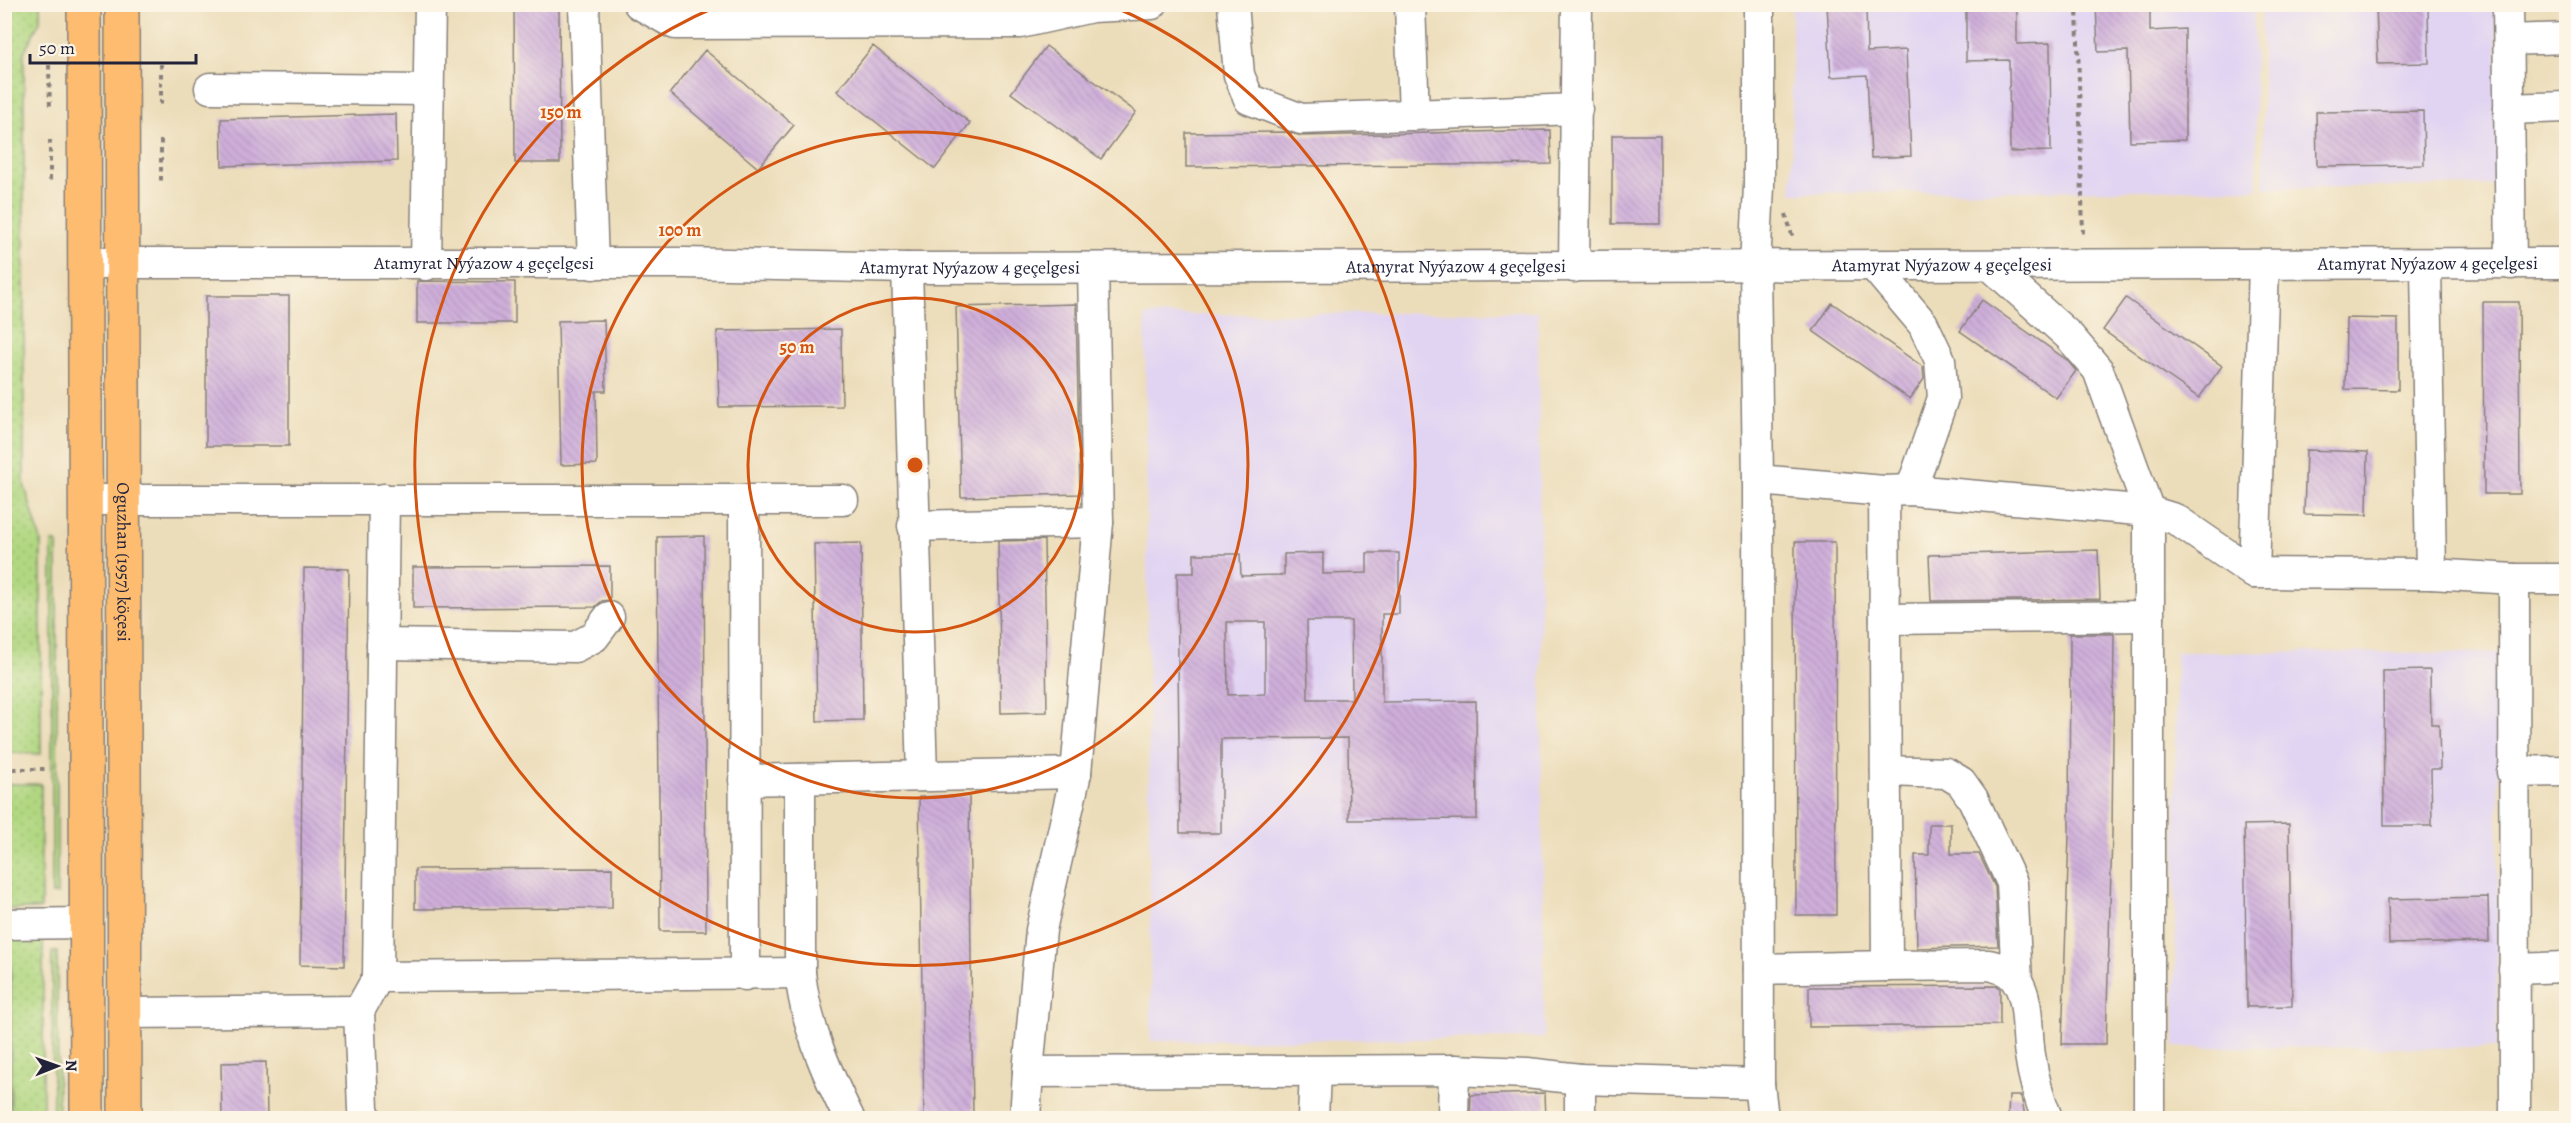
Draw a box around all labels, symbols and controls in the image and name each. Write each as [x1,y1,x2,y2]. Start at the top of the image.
scale bar [30,27,196,65]
text: 50 m [39,36,75,60]
text: 150 m [540,100,582,124]
text: 100 m [659,218,701,242]
street label: Atamyrat Nyýazow 4 geçelgesi [373,251,594,275]
street label: Atamyrat Nyýazow 4 geçelgesi [2317,251,2538,276]
street label: Atamyrat Nyýazow 4 geçelgesi [1831,253,2052,277]
street label: Atamyrat Nyýazow 4 geçelgesi [1345,254,1566,279]
street label: Atamyrat Nyýazow 4 geçelgesi [859,255,1080,280]
text: 50 m [780,335,814,359]
centre of rings [905,455,925,475]
street label: Oguzhan (1957) köçesi [111,482,136,642]
north arrow [27,1036,87,1096]
text: N [60,1060,82,1072]

